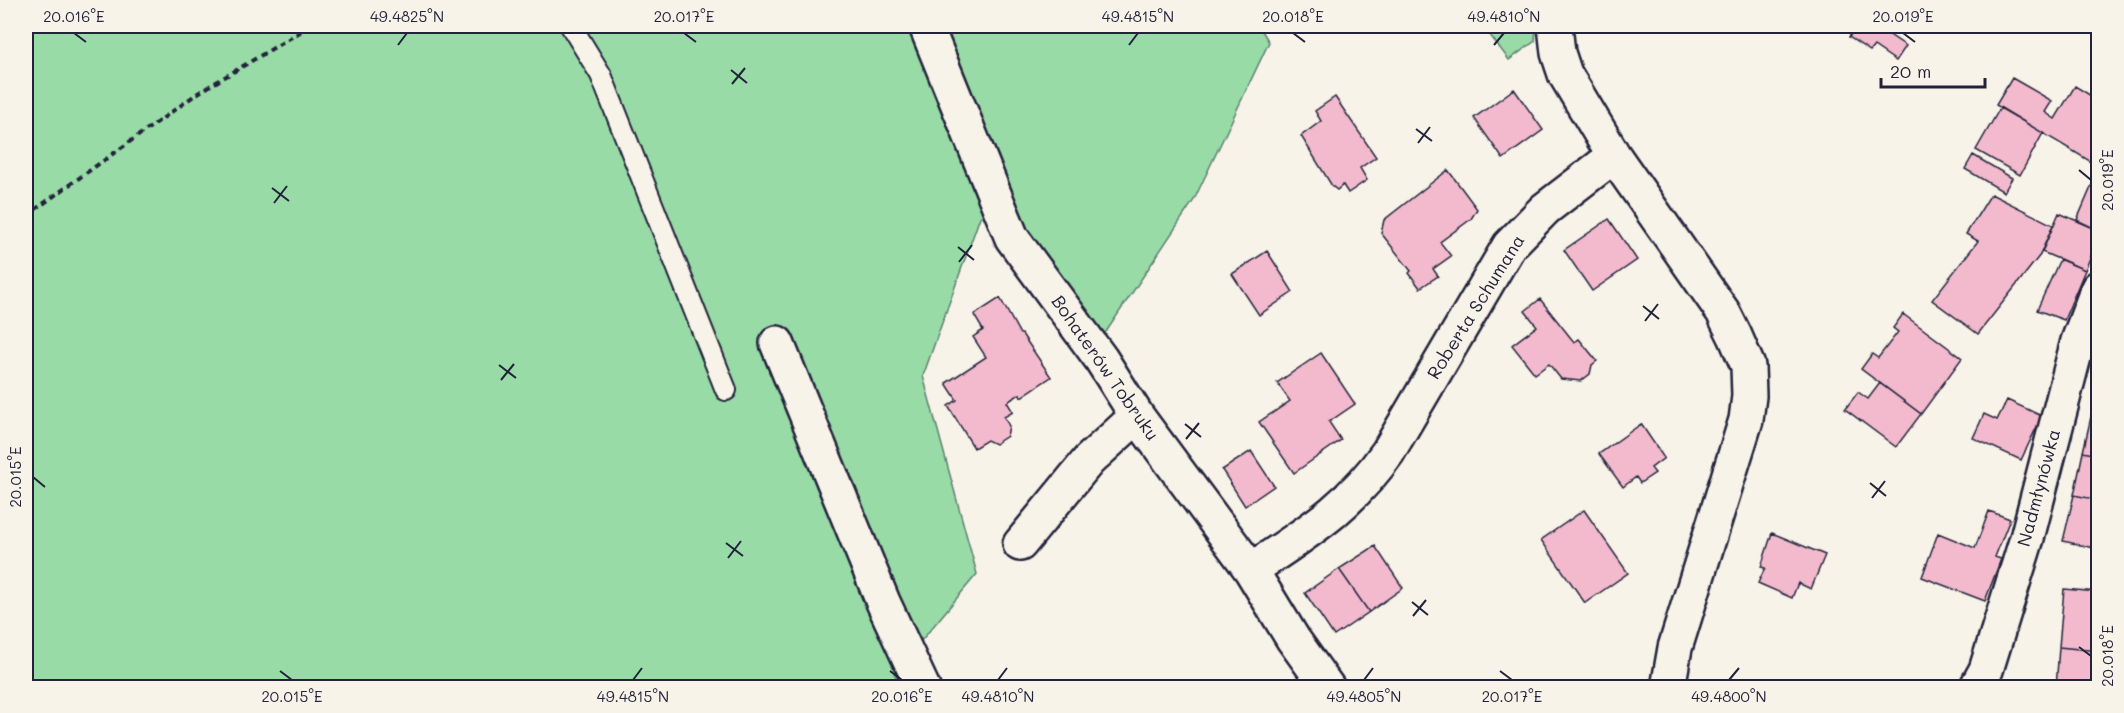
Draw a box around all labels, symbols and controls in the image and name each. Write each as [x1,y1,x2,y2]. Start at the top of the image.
text: 20.016°E [43,6,105,26]
text: 49.4825°N [370,6,444,26]
text: 20.017°E [654,6,715,26]
text: 49.4815°N [1102,6,1174,26]
text: 20.018°E [1262,6,1324,26]
text: 49.4810°N [1468,6,1540,26]
text: 20.019°E [1872,6,1934,26]
scale bar [1881,51,1984,89]
text: 20 m [1890,59,1931,83]
text: 20.019°E [2097,149,2117,211]
street label: Roberta Schumana [1421,230,1529,383]
street label: Bohaterów Tobruku [1047,290,1165,445]
street label: Nadmłynówka [2011,426,2065,549]
text: 20.015°E [5,446,25,508]
text: 20.018°E [2097,625,2117,687]
text: 20.015°E [261,686,323,706]
text: 49.4815°N [597,686,669,706]
text: 20.016°E [871,686,933,706]
text: 49.4810°N [962,686,1034,706]
text: 49.4805°N [1327,686,1401,706]
text: 20.017°E [1482,686,1543,706]
text: 49.4800°N [1691,686,1767,706]

